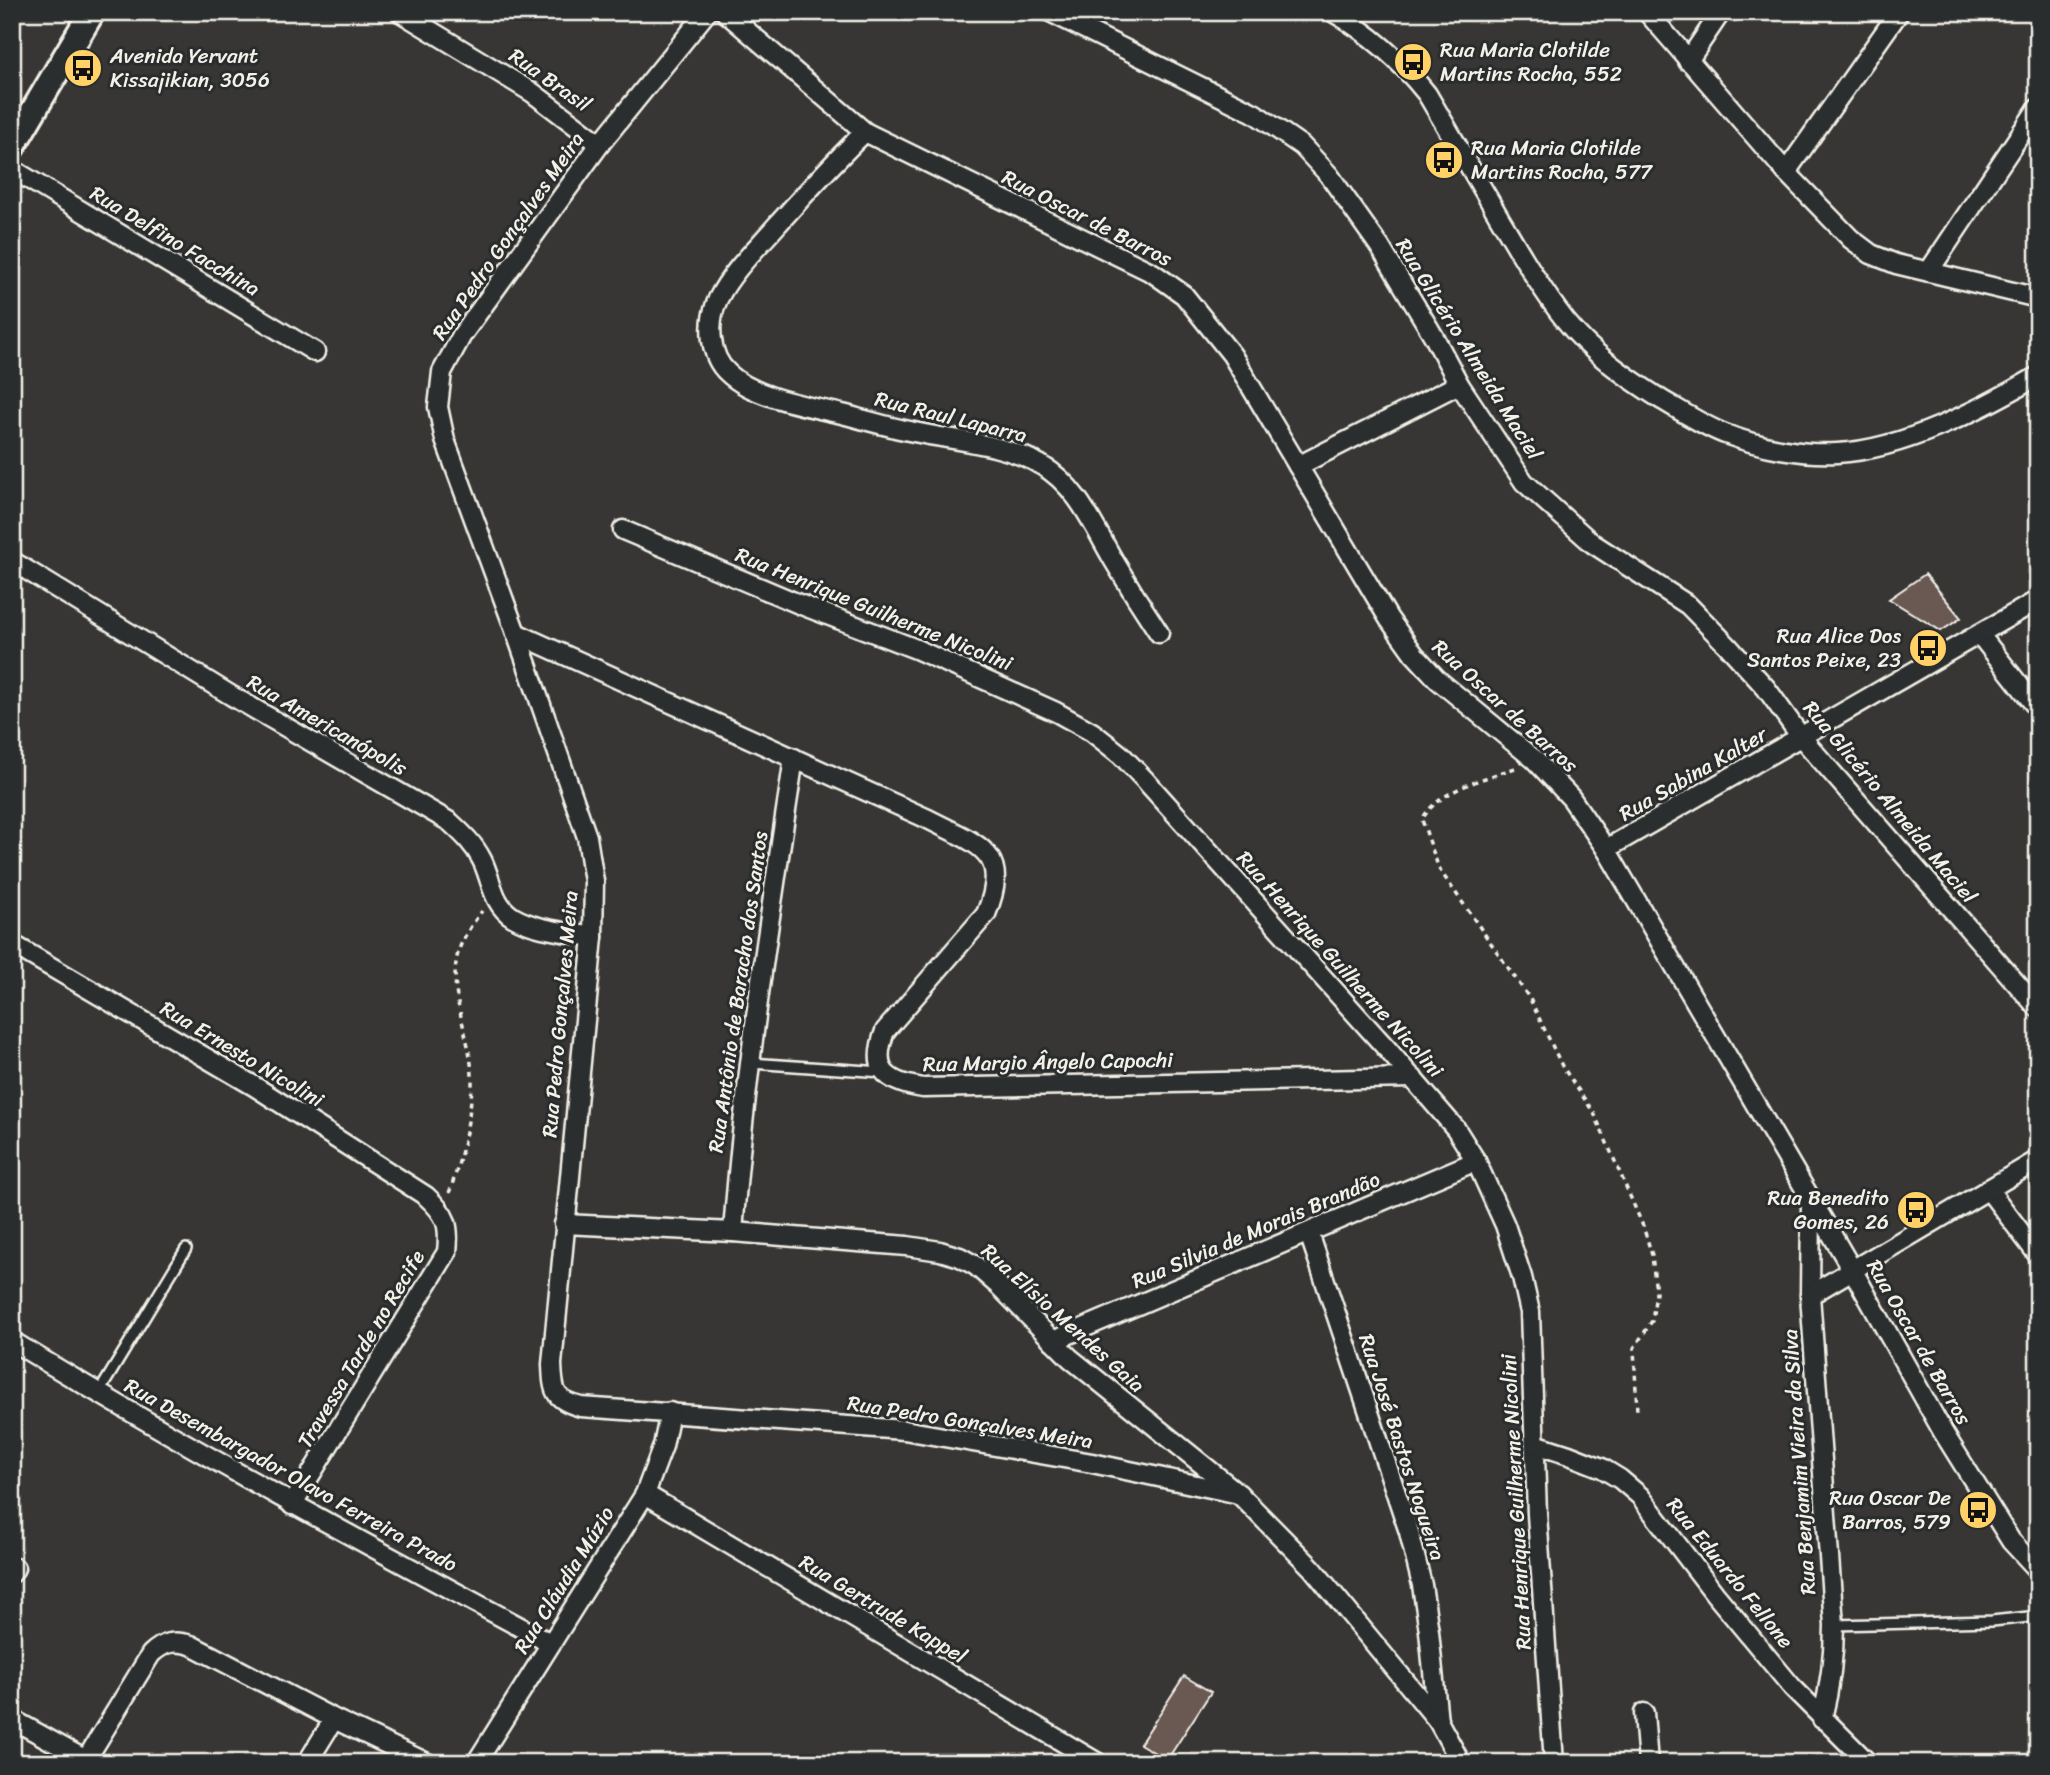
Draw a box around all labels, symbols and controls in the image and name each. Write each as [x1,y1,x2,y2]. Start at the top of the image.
place label: Rua Maria Clotilde Martins Rocha, 552 [1440,31,1622,93]
place label: Avenida Yervant Kissajikian, 3056 [109,37,270,99]
street label: Rua Brasil [501,37,600,123]
bus stop icon: Rua Maria Clotilde Martins Rocha, 552 [1392,41,1434,83]
bus stop icon: Avenida Yervant Kissajikian, 3056 [62,47,104,89]
street label: Rua Pedro Gonçalves Meira [421,123,595,348]
place label: Rua Maria Clotilde Martins Rocha, 577 [1471,129,1654,191]
bus stop icon: Rua Maria Clotilde Martins Rocha, 577 [1423,139,1465,181]
street label: Rua Oscar de Barros [995,159,1179,277]
street label: Rua Delfino Facchina [82,175,268,307]
street label: Rua Glicério Almeida Maciel [1385,230,1554,469]
street label: Rua Raul Laparra [871,380,1032,454]
street label: Rua Henrique Guilherme Nicolini [730,536,1020,683]
place label: Rua Alice Dos Santos Peixe, 23 [1747,617,1901,679]
bus stop icon: Rua Alice Dos Santos Peixe, 23 [1907,627,1949,669]
street label: Rua Oscar de Barros [1423,629,1587,783]
street label: Rua Americanópolis [239,663,415,787]
street label: Rua Glicério Almeida Maciel [1793,692,1988,913]
street label: Rua Sabina Kalter [1612,715,1776,832]
street label: Rua Antônio de Baracho dos Santos [697,828,779,1155]
street label: Rua Henrique Guilherme Nicolini [1227,841,1454,1088]
street label: Rua Pedro Gonçalves Meira [530,888,590,1139]
street label: Rua Ernesto Nicolini [153,990,332,1119]
street label: Rua Margio Ângelo Capochi [923,1041,1175,1083]
street label: Rua Silvia de Morais Brandão [1126,1160,1387,1300]
place label: Rua Benedito Gomes, 26 [1768,1179,1889,1241]
bus stop icon: Rua Benedito Gomes, 26 [1895,1189,1937,1231]
street label: Rua Elísio Mendes Gaia [972,1233,1154,1403]
street label: Travessa Tarde no Recife [286,1242,436,1456]
street label: Rua Oscar de Barros [1856,1252,1982,1433]
street label: Rua Benjamim Vieira da Silva [1771,1327,1827,1596]
street label: Rua José Bastos Nogueira [1347,1329,1457,1566]
street label: Rua Henrique Guilherme Nicolini [1489,1352,1543,1651]
street label: Rua Desembargador Olavo Ferreira Prado [117,1367,465,1583]
street label: Rua Pedro Gonçalves Meira [845,1384,1096,1460]
place label: Rua Oscar De Barros, 579 [1829,1479,1951,1541]
street label: Rua Eduardo Fellone [1656,1488,1804,1658]
bus stop icon: Rua Oscar De Barros, 579 [1957,1489,1999,1531]
street label: Rua Cláudia Múzio [503,1498,625,1662]
street label: Rua Gertrude Kappel [792,1544,975,1675]

